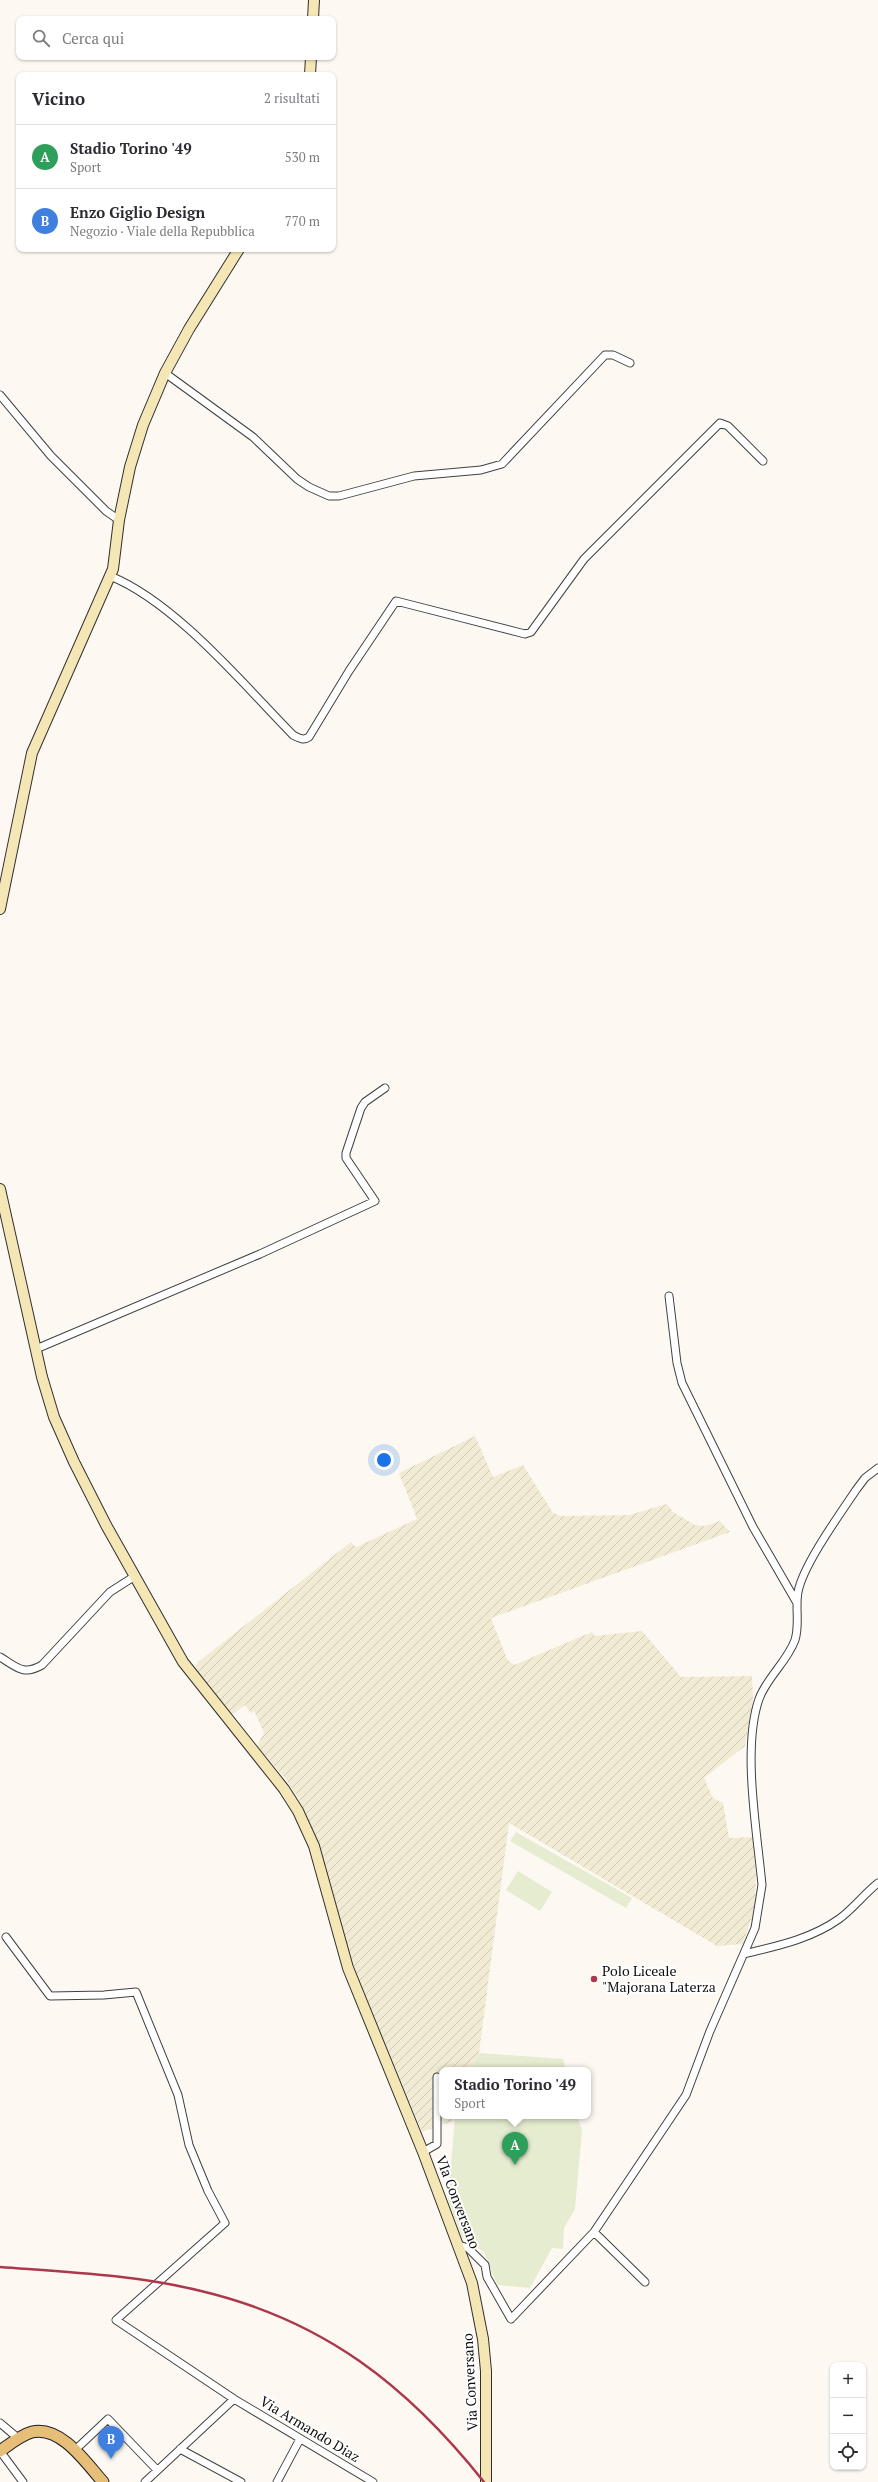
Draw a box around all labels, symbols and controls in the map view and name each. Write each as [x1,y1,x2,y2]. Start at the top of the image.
search box [16,16,336,60]
icon: search [30,27,52,49]
text: Cerca qui [62,28,124,48]
text: Vicino [32,87,85,110]
text: 2 risultati [264,89,320,107]
text: Stadio Torino '49 [70,138,192,158]
text: A [40,148,50,166]
text: 530 m [285,148,320,166]
text: Sport [70,158,101,176]
text: Enzo Giglio Design [70,202,205,222]
text: B [41,212,49,230]
text: 770 m [285,212,320,230]
text: Negozio · Viale della Repubblica [70,222,255,240]
your location [374,1450,394,1470]
place label: Polo Liceale "Majorana Laterza [602,1961,716,1996]
marker: Polo Liceale "Majorana Laterza [589,1974,599,1984]
popup [439,2067,591,2119]
text: Stadio Torino '49 [454,2074,576,2094]
text: Sport [454,2094,485,2112]
pin: A [502,2132,528,2165]
street label: VIa Conversano [432,2153,485,2251]
street label: Via Conversano [457,2333,482,2431]
map controls [830,2362,866,2470]
button: + [830,2362,866,2398]
street label: Via Armando Diaz [257,2391,364,2466]
button: − [830,2398,866,2434]
pin: B [98,2426,124,2459]
button: locate [830,2434,866,2470]

